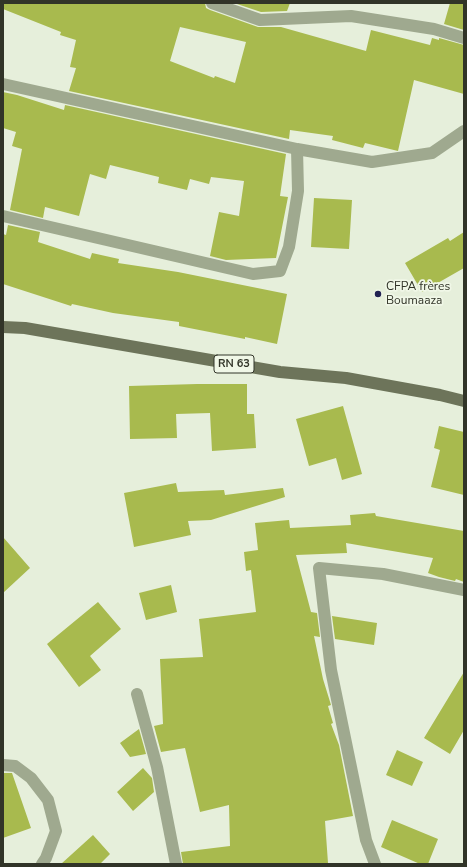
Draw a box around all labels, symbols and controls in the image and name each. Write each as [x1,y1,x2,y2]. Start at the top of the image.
place label: CFPA frères Boumaaza [386,280,450,308]
marker: CFPA frères Boumaaza [373,289,383,299]
road number: RN 63 [214,355,254,373]

